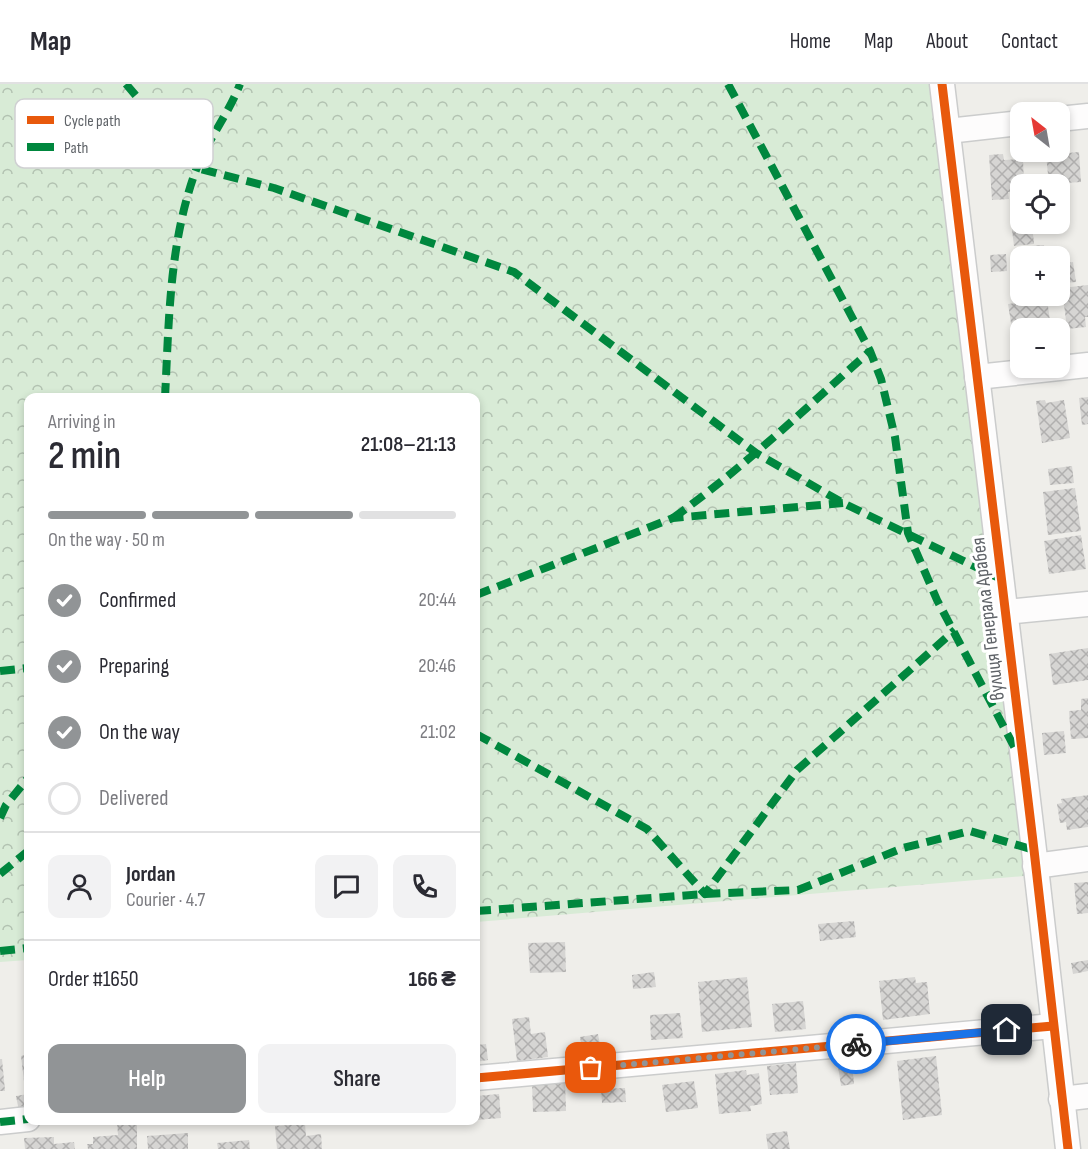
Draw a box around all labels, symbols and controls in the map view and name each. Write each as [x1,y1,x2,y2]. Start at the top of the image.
text: Map [30,25,71,58]
text: Home [790,29,831,54]
text: Map [864,29,893,54]
text: About [926,29,968,54]
text: Contact [1001,29,1058,54]
legend [15,99,213,168]
north arrow [1010,102,1070,162]
map controls [1010,102,1070,378]
text: Cycle path [64,112,121,131]
text: Path [64,139,88,158]
button: locate [1010,174,1070,234]
button: + [1010,246,1070,306]
button: − [1010,318,1070,378]
text: Arriving in [48,410,116,434]
text: 21:08–21:13 [361,431,456,458]
text: 2 min [48,433,121,480]
text: On the way · 50 m [48,528,165,552]
street label: вулиця Генерала Арабея [966,536,1010,702]
icon: check [48,584,81,617]
text: Confirmed [99,587,176,614]
text: 20:44 [419,588,456,612]
icon: check [48,650,81,683]
text: Preparing [99,653,169,680]
text: 20:46 [418,654,456,678]
icon: check [48,716,81,749]
text: On the way [99,719,180,746]
text: 21:02 [420,720,456,744]
text: Delivered [99,785,168,812]
button: person [48,855,111,918]
button: chat [315,855,378,918]
button: phone [393,855,456,918]
text: Jordan [126,861,175,888]
text: Courier · 4.7 [126,888,205,912]
text: Order #1650 [48,966,139,993]
text: 166 ₴ [409,966,456,993]
pin [981,1004,1032,1055]
icon: home [990,1013,1023,1046]
courier [826,1014,886,1074]
icon: bike [840,1028,873,1061]
pin [565,1042,616,1093]
button: Help [48,1044,246,1113]
button: Share [258,1044,456,1113]
icon: bag [574,1051,607,1084]

